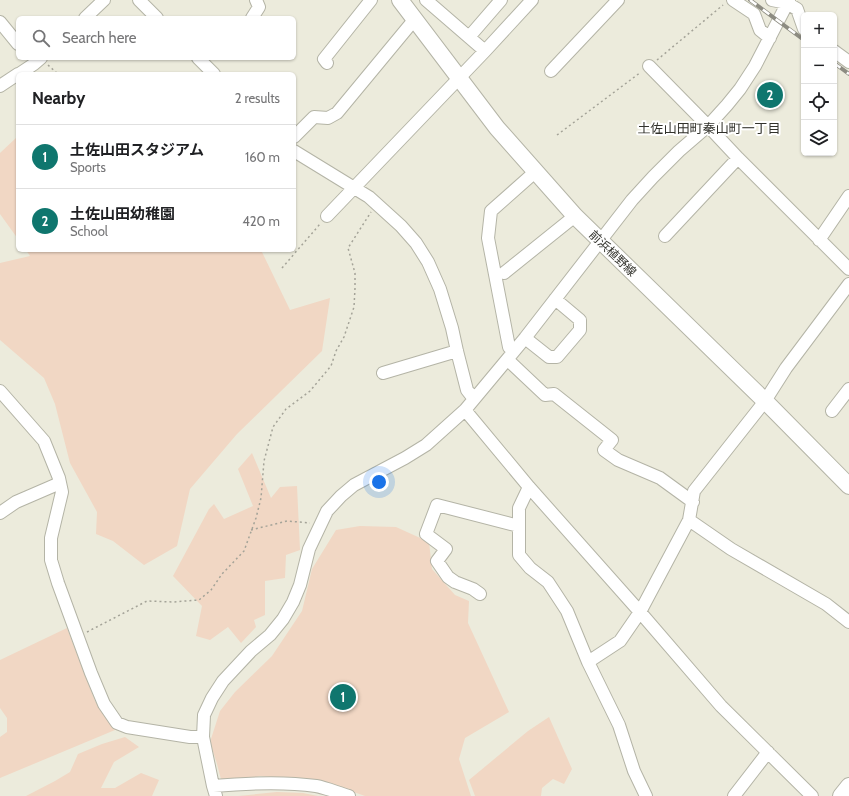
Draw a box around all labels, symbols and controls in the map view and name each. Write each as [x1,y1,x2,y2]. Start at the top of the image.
map controls [801,12,837,156]
button: + [801,12,837,48]
search box [16,16,296,60]
icon: search [30,27,52,49]
text: Search here [62,29,137,47]
button: − [801,48,837,84]
pin: 2 [757,80,783,110]
button: locate [801,84,837,120]
text: Nearby [32,88,85,108]
text: 2 results [235,90,280,106]
district label: 土佐山田町秦山町一丁目 [637,120,781,136]
button: layers [801,120,837,156]
text: 土佐山田スタジアム [70,141,204,159]
text: 1 [43,149,47,165]
text: 160 m [245,149,280,165]
text: Sports [70,159,106,175]
text: 土佐山田幼稚園 [70,205,175,223]
text: 2 [42,213,48,229]
text: 420 m [242,213,280,229]
text: School [70,223,108,239]
street label: 前浜植野線 [586,227,640,279]
your location [369,472,389,492]
pin: 1 [330,682,356,712]

